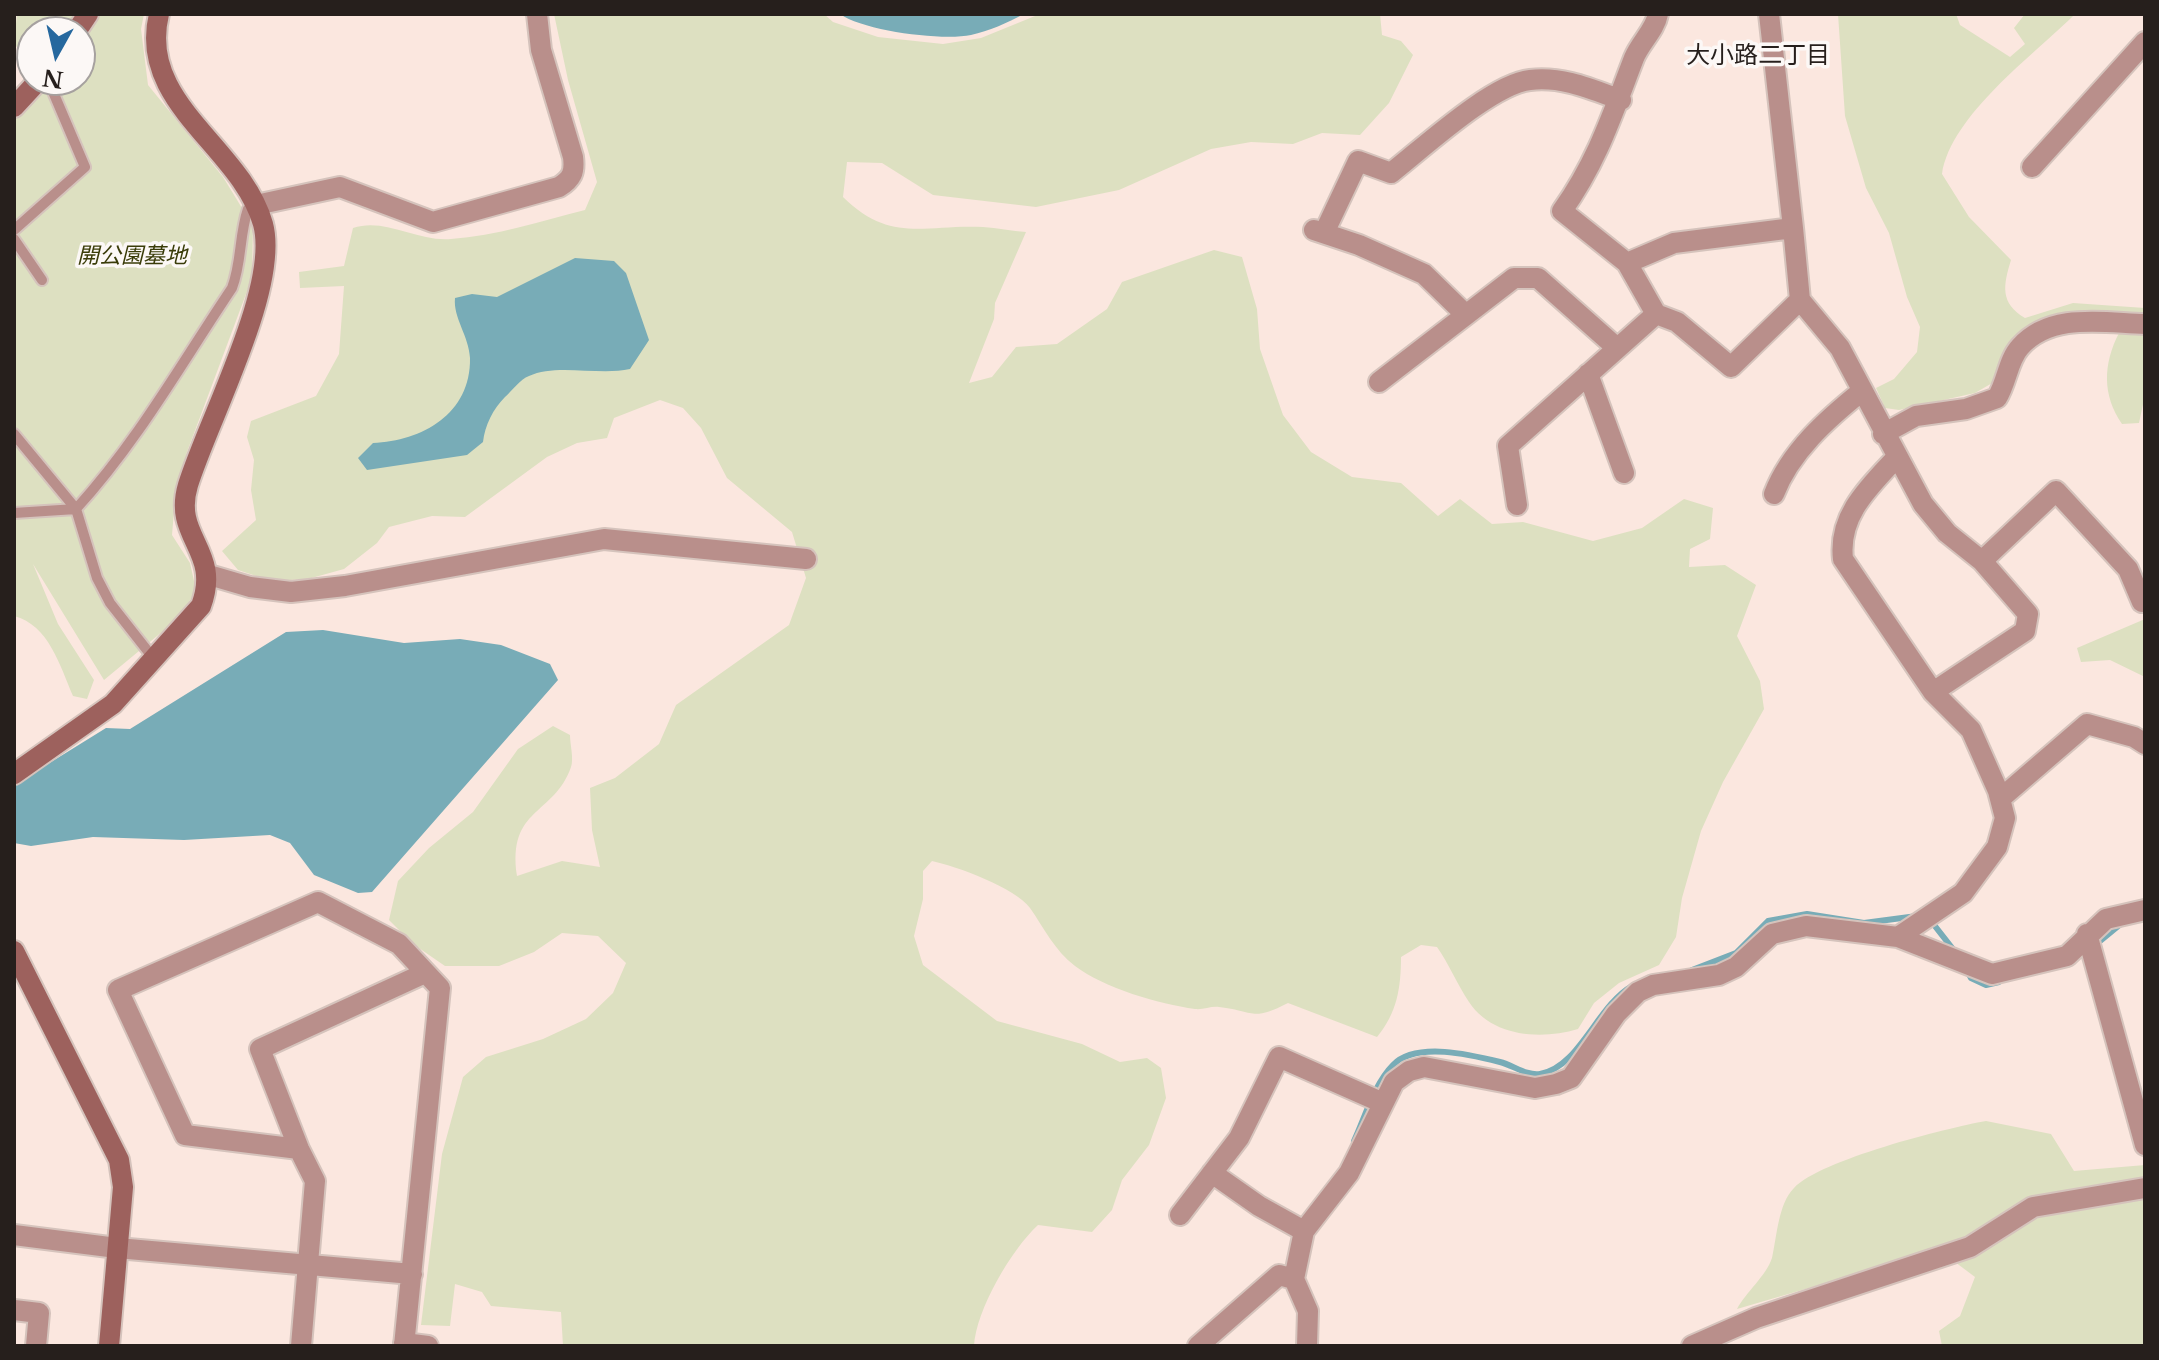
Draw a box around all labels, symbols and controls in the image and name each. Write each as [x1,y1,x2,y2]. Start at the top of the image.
north arrow [16,16,96,96]
district label: 大小路二丁目 [1686,42,1830,70]
text: N [41,63,65,93]
park label: 開公園墓地 [77,244,187,270]

